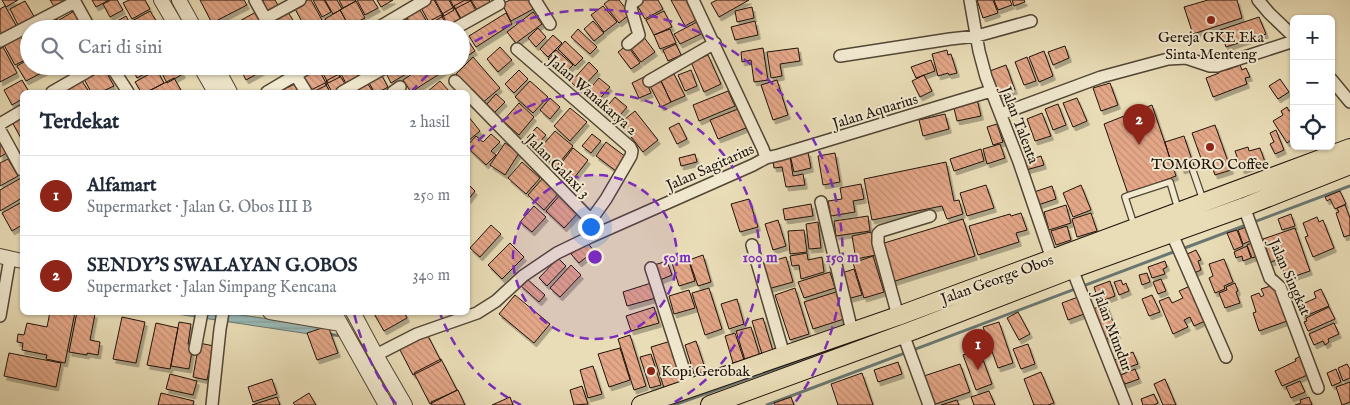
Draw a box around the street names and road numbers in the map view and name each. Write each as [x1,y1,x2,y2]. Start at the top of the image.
street label: Jalan Wanakarya 2 [542,50,641,139]
street label: Jalan Talenta [995,82,1043,167]
street label: Jalan Aquarius [828,89,920,134]
street label: Jalan Galaxi 3 [520,129,594,203]
street label: Jalan Sagitarius [661,140,757,196]
street label: Jalan Singkat [1263,234,1315,318]
street label: Jalan George Obos [936,250,1056,309]
street label: Jalan Mundur [1088,286,1137,375]

